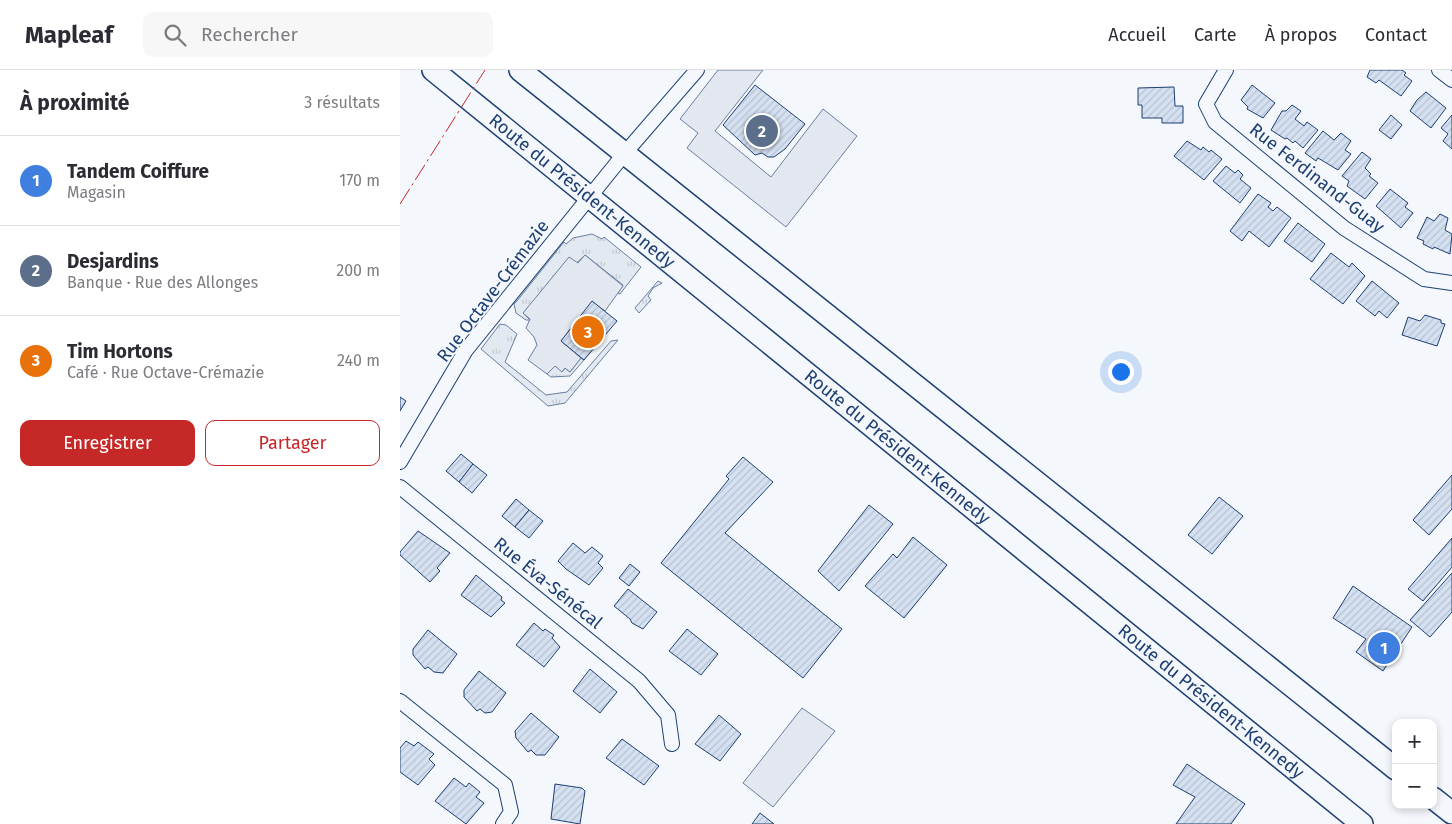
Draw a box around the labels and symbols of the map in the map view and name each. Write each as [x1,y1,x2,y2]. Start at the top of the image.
street label: Route du Président-Kennedy [485,109,680,273]
pin: 2 [746,112,778,150]
street label: Rue Ferdinand-Guay [1245,118,1389,238]
street label: Rue Octave-Crémazie [432,215,554,367]
pin: 3 [572,313,604,351]
your location [1108,359,1134,385]
street label: Route du Président-Kennedy [800,365,995,529]
street label: Rue Éva-Sénécal [489,532,607,633]
street label: Route du Président-Kennedy [1114,619,1309,784]
pin: 1 [1368,629,1400,667]

